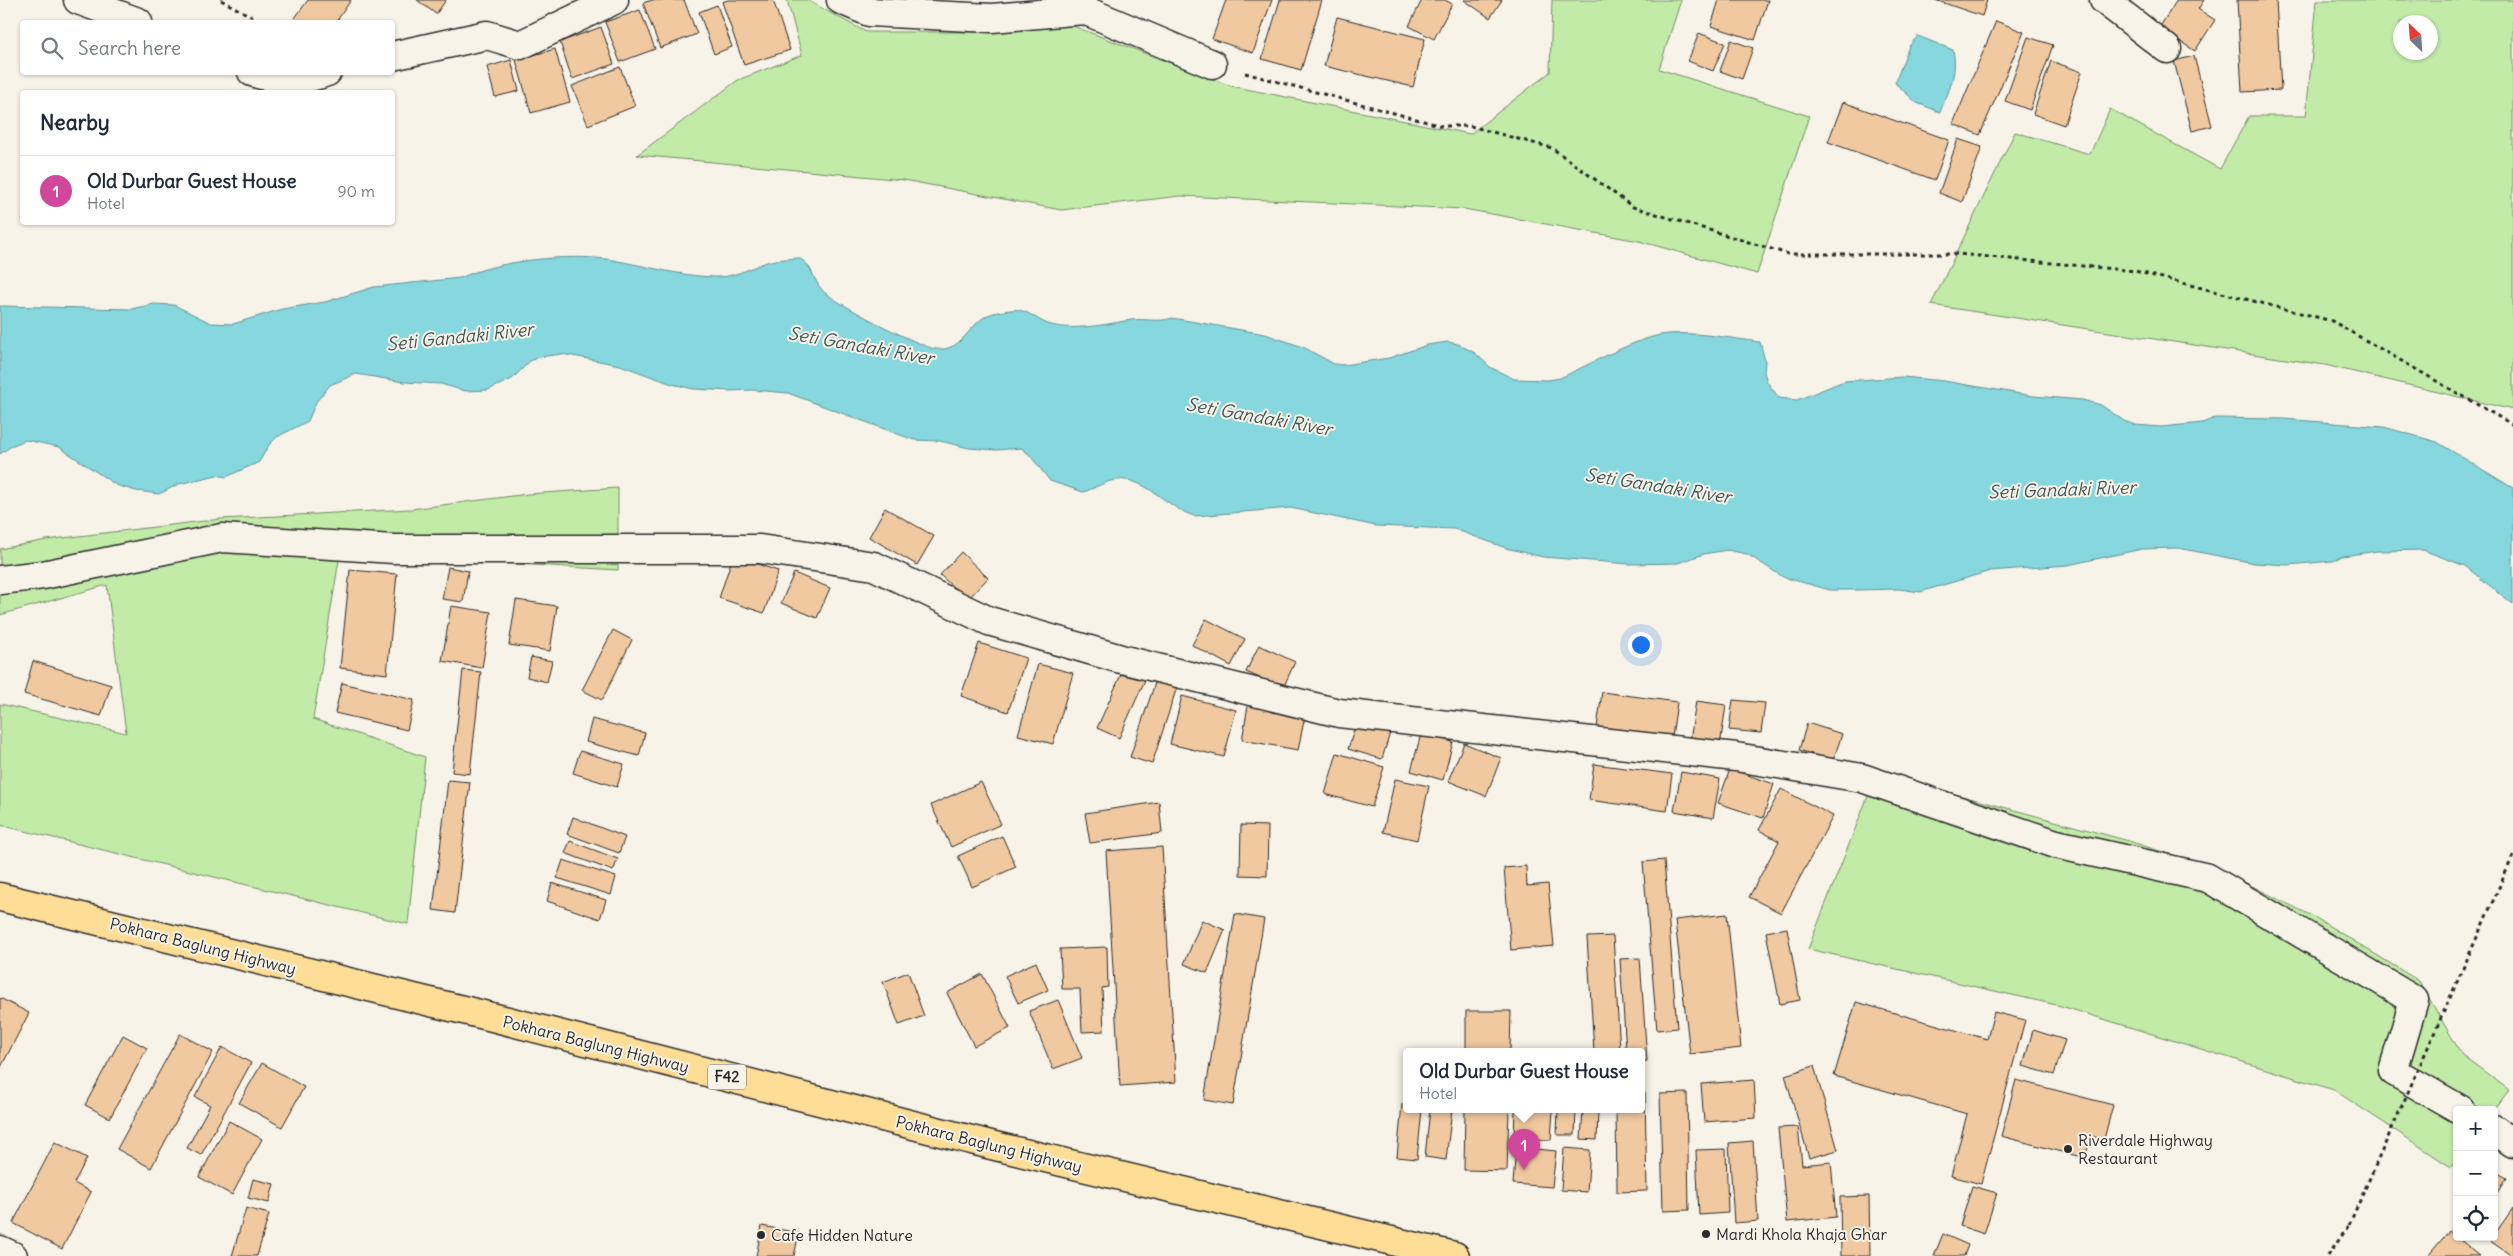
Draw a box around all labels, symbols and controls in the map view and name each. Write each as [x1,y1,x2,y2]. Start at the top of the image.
north arrow [2393,15,2438,60]
search box [20,20,395,75]
icon: search [38,34,66,62]
text: Search here [78,36,181,60]
text: Nearby [40,109,110,136]
text: Old Durbar Guest House [87,169,296,193]
text: 1 [53,181,59,201]
text: 90 m [337,181,375,201]
text: Hotel [87,193,125,213]
water label: Seti Gandaki River [385,317,537,356]
water label: Seti Gandaki River [787,321,938,370]
water label: Seti Gandaki River [1185,392,1336,441]
water label: Seti Gandaki River [1583,463,1735,509]
water label: Seti Gandaki River [1988,475,2139,504]
your location [1628,632,1654,658]
street label: Pokhara Baglung Highway [108,913,298,979]
street label: Pokhara Baglung Highway [501,1011,691,1077]
popup [1403,1048,1645,1113]
text: Old Durbar Guest House [1419,1059,1629,1083]
road number: F42 [708,1064,746,1090]
text: Hotel [1419,1083,1457,1103]
map controls [2453,1106,2498,1241]
button: + [2453,1106,2498,1151]
street label: Pokhara Baglung Highway [894,1111,1084,1177]
pin: 1 [1508,1129,1540,1170]
place label: Riverdale Highway Restaurant [2078,1130,2213,1168]
marker: Riverdale Highway Restaurant [2062,1143,2074,1155]
button: − [2453,1151,2498,1196]
button: locate [2453,1196,2498,1241]
place label: Mardi Khola Khaja Ghar [1716,1224,1887,1244]
place label: Cafe Hidden Nature [771,1225,913,1245]
marker: Mardi Khola Khaja Ghar [1700,1228,1712,1240]
marker: Cafe Hidden Nature [755,1229,767,1241]

